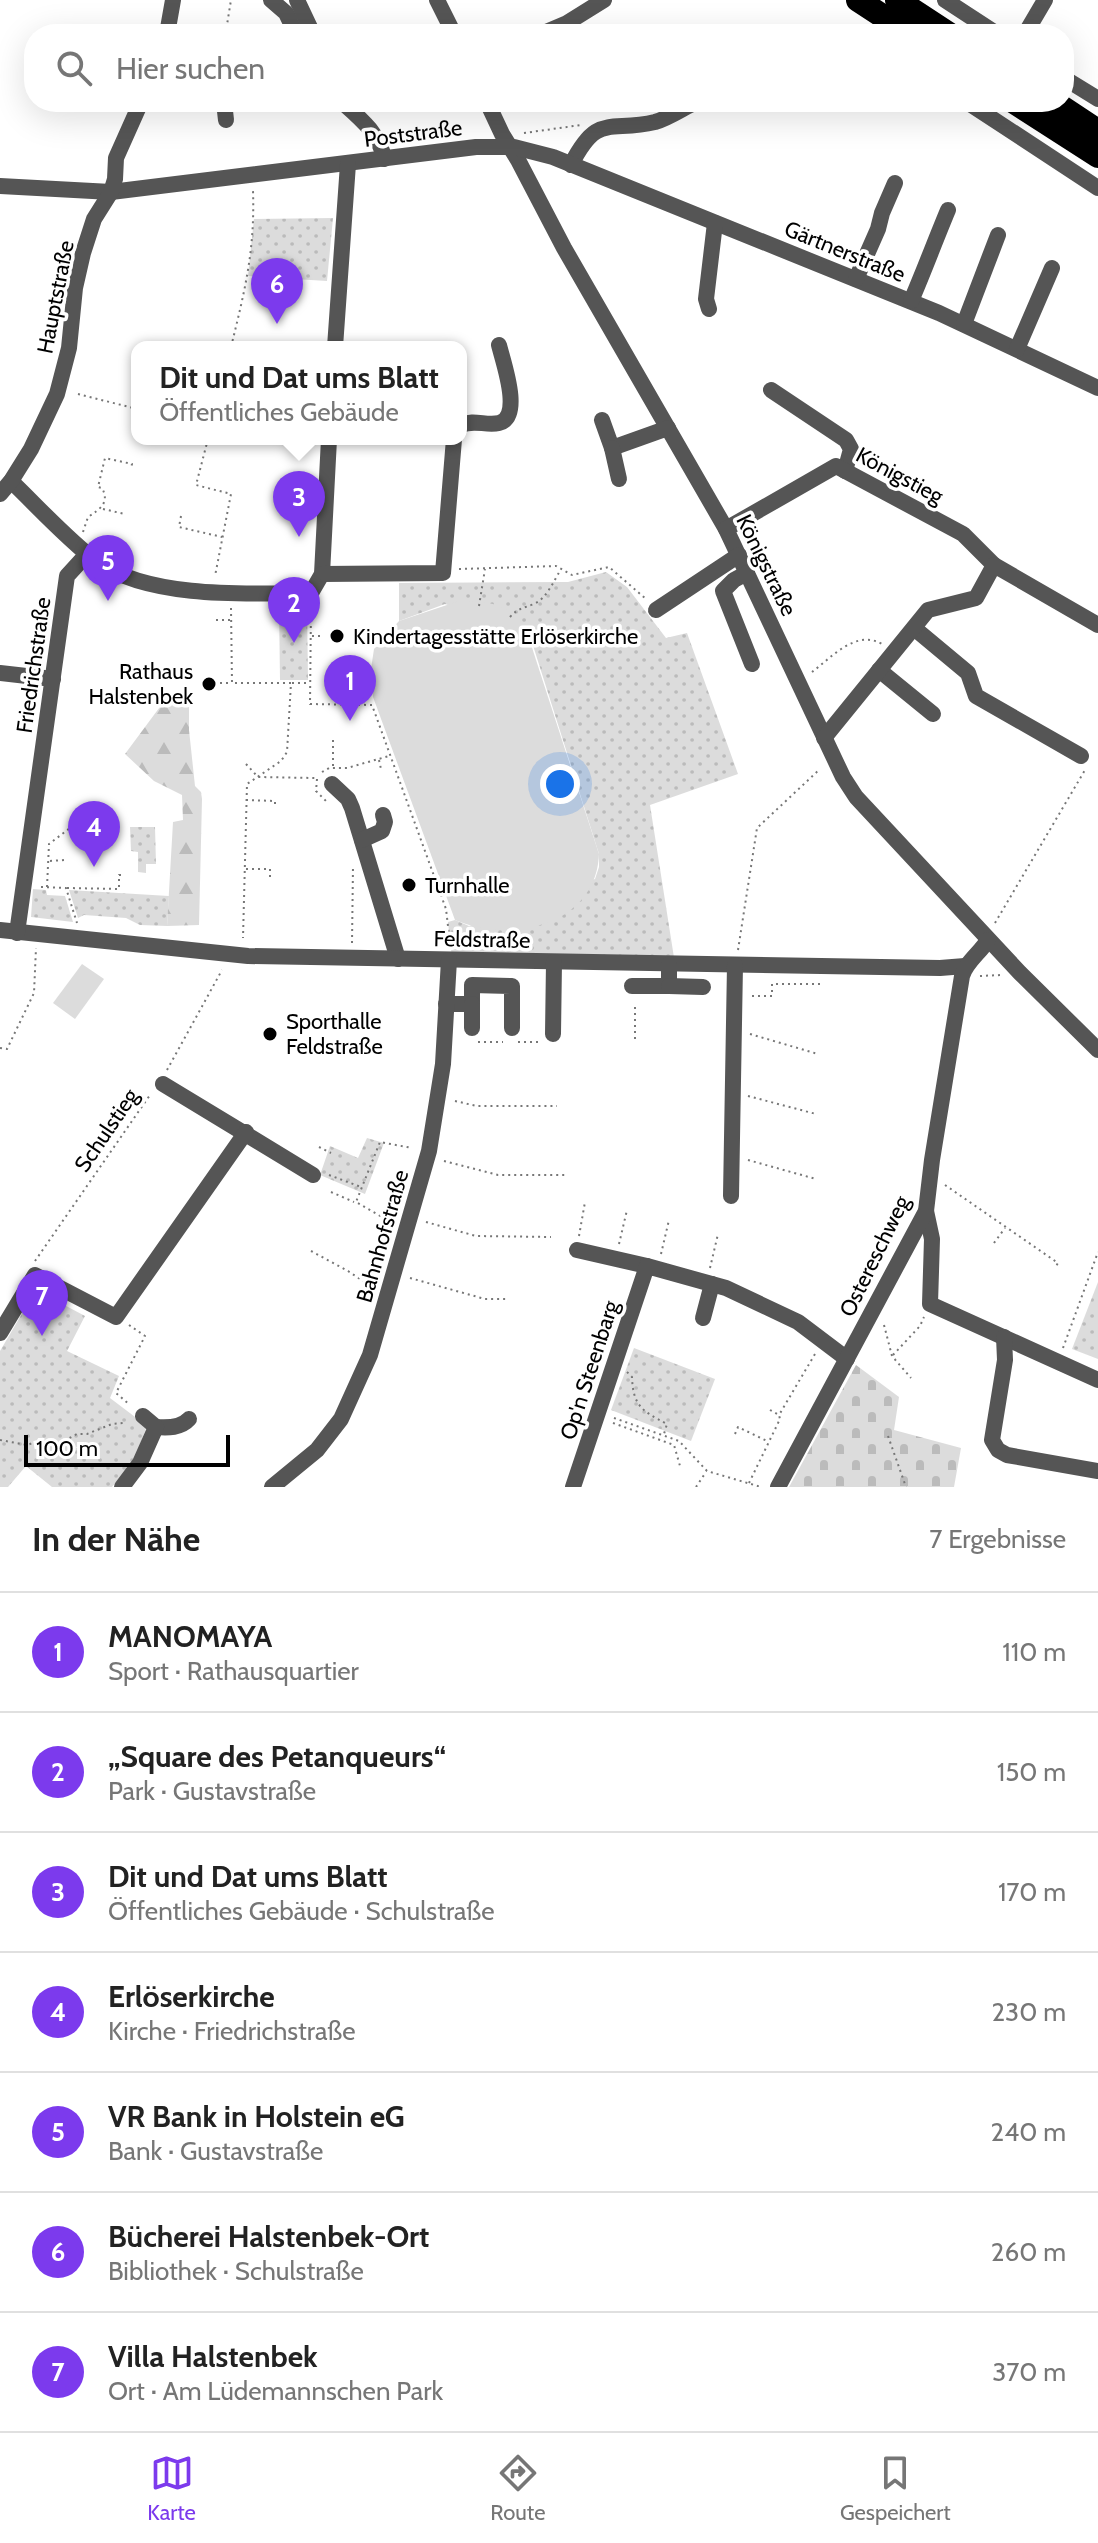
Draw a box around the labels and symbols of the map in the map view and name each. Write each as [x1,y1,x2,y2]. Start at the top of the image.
street label: Poststraße [362,114,464,153]
street label: Gärtnerstraße [780,215,909,288]
street label: Hauptstraße [31,238,80,356]
pin: 6 [251,258,303,324]
street label: Königstieg [851,441,949,510]
pin: 3 [273,471,325,537]
street label: Königstraße [730,510,803,620]
pin: 5 [82,535,134,601]
pin: 2 [268,577,320,643]
street label: Friedrichstraße [11,595,56,735]
place label: Kindertagesstätte Erlöserkirche [353,623,638,650]
marker: Kindertagesstätte Erlöserkirche [328,627,346,645]
pin: 1 [324,655,376,721]
place label: Rathaus Halstenbek [89,658,193,710]
marker: Rathaus Halstenbek [200,675,218,693]
your location [540,764,580,804]
pin: 4 [68,801,120,867]
place label: Turnhalle [425,872,510,899]
marker: Turnhalle [400,876,418,894]
street label: Feldstraße [433,925,531,954]
place label: Sporthalle Feldstraße [286,1008,383,1060]
marker: Sporthalle Feldstraße [261,1025,279,1043]
street label: Schulstieg [69,1083,145,1177]
street label: Bahnhofstraße [351,1167,414,1306]
street label: Ostereschweg [834,1190,916,1321]
pin: 7 [16,1270,68,1336]
street label: Op'n Steenbarg [554,1296,625,1443]
scale bar [24,1431,230,1467]

